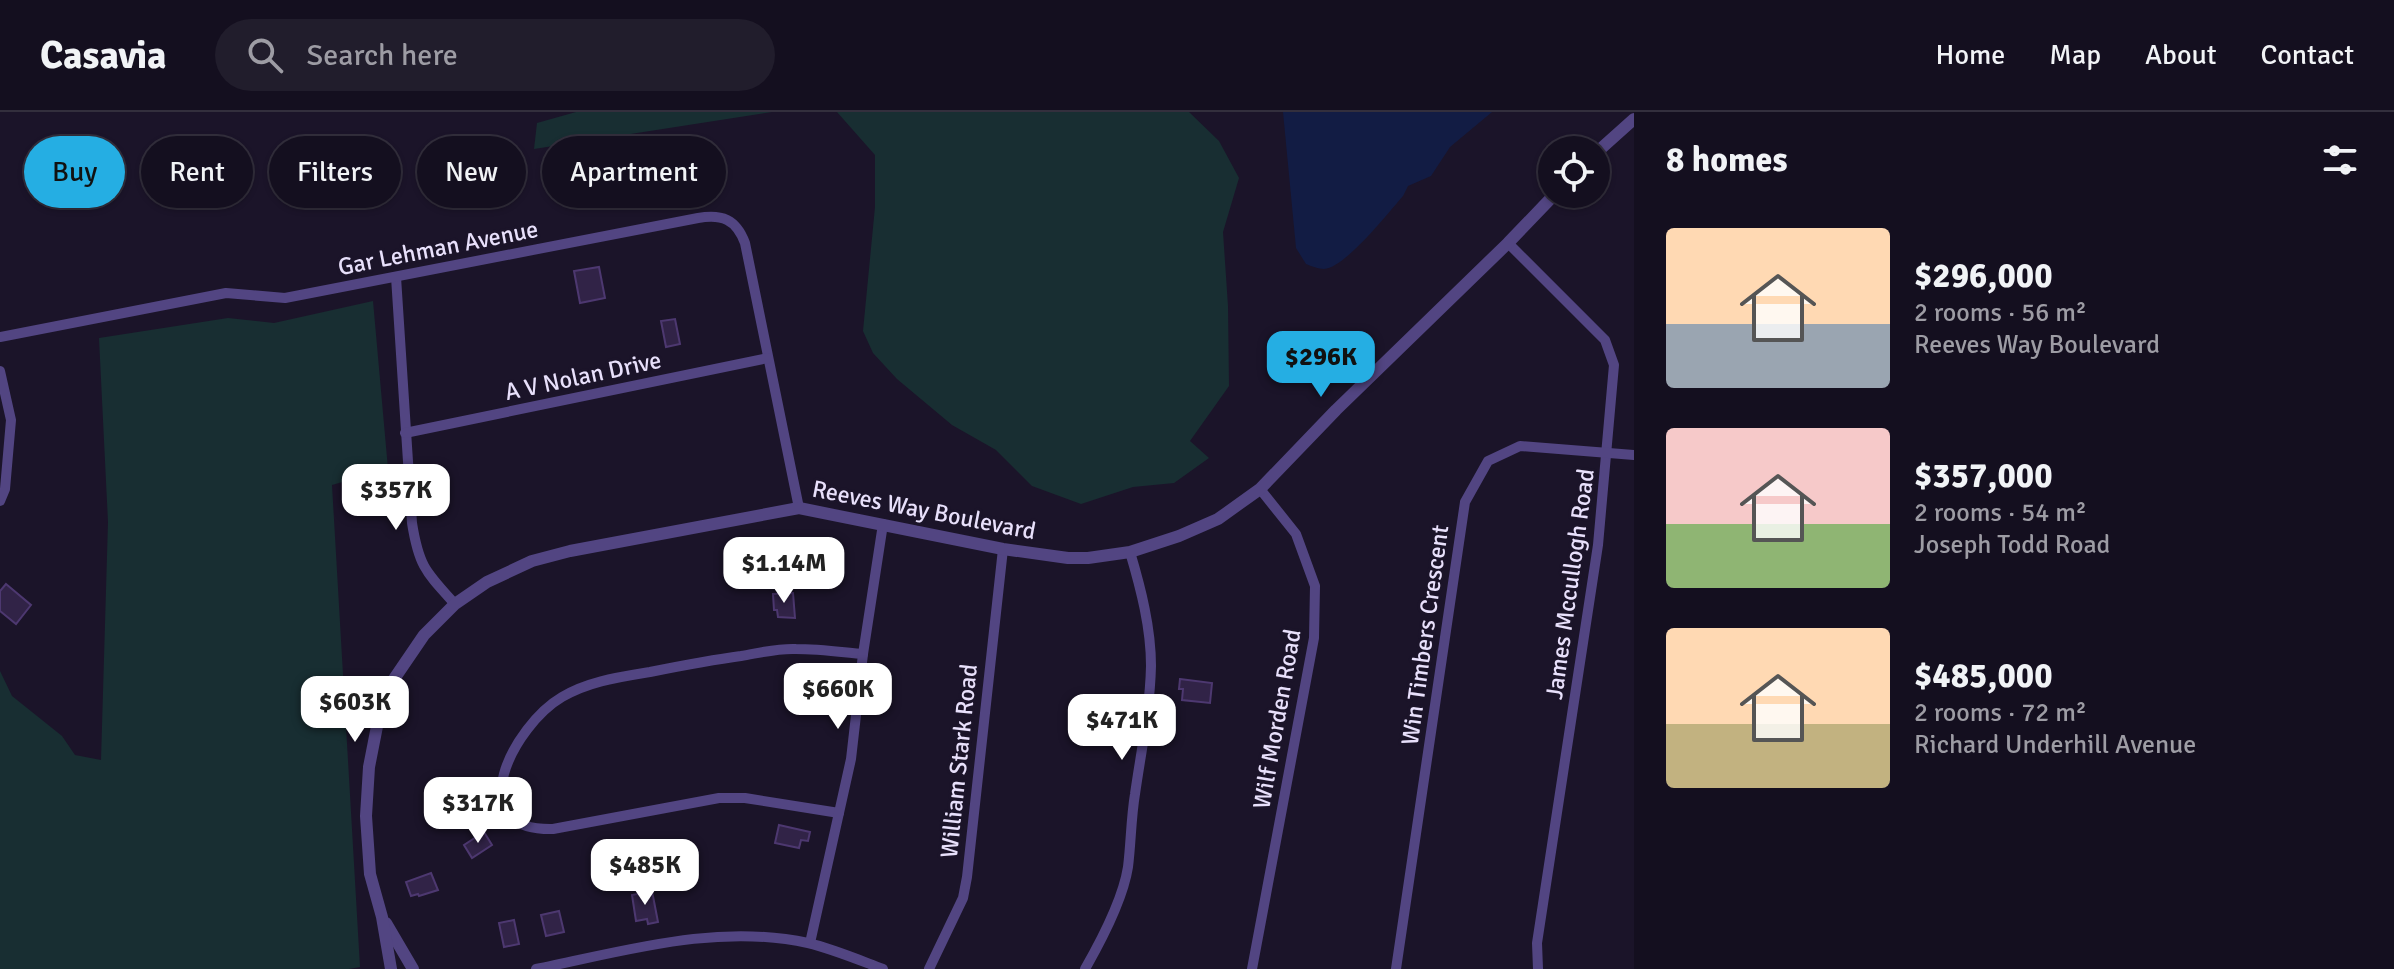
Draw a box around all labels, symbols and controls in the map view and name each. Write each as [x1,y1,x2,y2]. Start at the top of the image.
search box [215,19,775,91]
text: Casavia [40,32,167,79]
icon: search [243,33,287,77]
text: Search here [307,37,458,74]
text: Home [1936,38,2005,72]
text: Map [2049,38,2101,72]
text: About [2145,38,2217,72]
text: Contact [2261,38,2354,72]
chip: Buy [24,136,125,208]
chip: Rent [141,136,253,208]
chip: Filters [269,136,401,208]
chip: New [417,136,526,208]
chip: Apartment [542,136,726,208]
map controls [1538,136,1610,208]
button: locate [1538,136,1610,208]
icon: filters [2318,138,2362,182]
text: 8 homes [1666,139,1787,181]
street label: Gar Lehman Avenue [335,214,541,282]
text: $296,000 [1914,255,2053,297]
icon: home [1730,260,1826,356]
text: 2 rooms · 56 m² [1914,297,2087,329]
text: Reeves Way Boulevard [1914,329,2160,361]
pin: $296K [1265,331,1377,399]
text: $296K [1285,341,1357,373]
street label: A V Nolan Drive [502,345,664,407]
text: $357,000 [1914,455,2053,497]
icon: home [1730,460,1826,556]
pin: $357K [340,464,452,532]
street label: James Mccullogh Road [1539,467,1601,701]
text: $357K [360,474,432,506]
street label: Reeves Way Boulevard [810,474,1038,546]
text: 2 rooms · 54 m² [1914,497,2087,529]
street label: Win Timbers Crescent [1395,523,1455,747]
text: Joseph Todd Road [1914,529,2110,561]
pin: $1.14M [719,537,849,605]
text: $1.14M [741,547,827,579]
street label: Wilf Morden Road [1246,627,1308,811]
text: $485,000 [1914,655,2053,697]
icon: home [1730,660,1826,756]
street label: William Stark Road [934,662,984,860]
pin: $660K [782,663,894,731]
text: $660K [802,673,874,705]
pin: $603K [299,676,411,744]
text: $603K [319,686,391,718]
pin: $471K [1066,694,1178,762]
text: 2 rooms · 72 m² [1914,697,2087,729]
text: $471K [1086,704,1158,736]
text: Richard Underhill Avenue [1914,729,2196,761]
pin: $317K [422,777,534,845]
text: $317K [442,787,514,819]
pin: $485K [589,839,701,907]
text: $485K [609,849,681,881]

